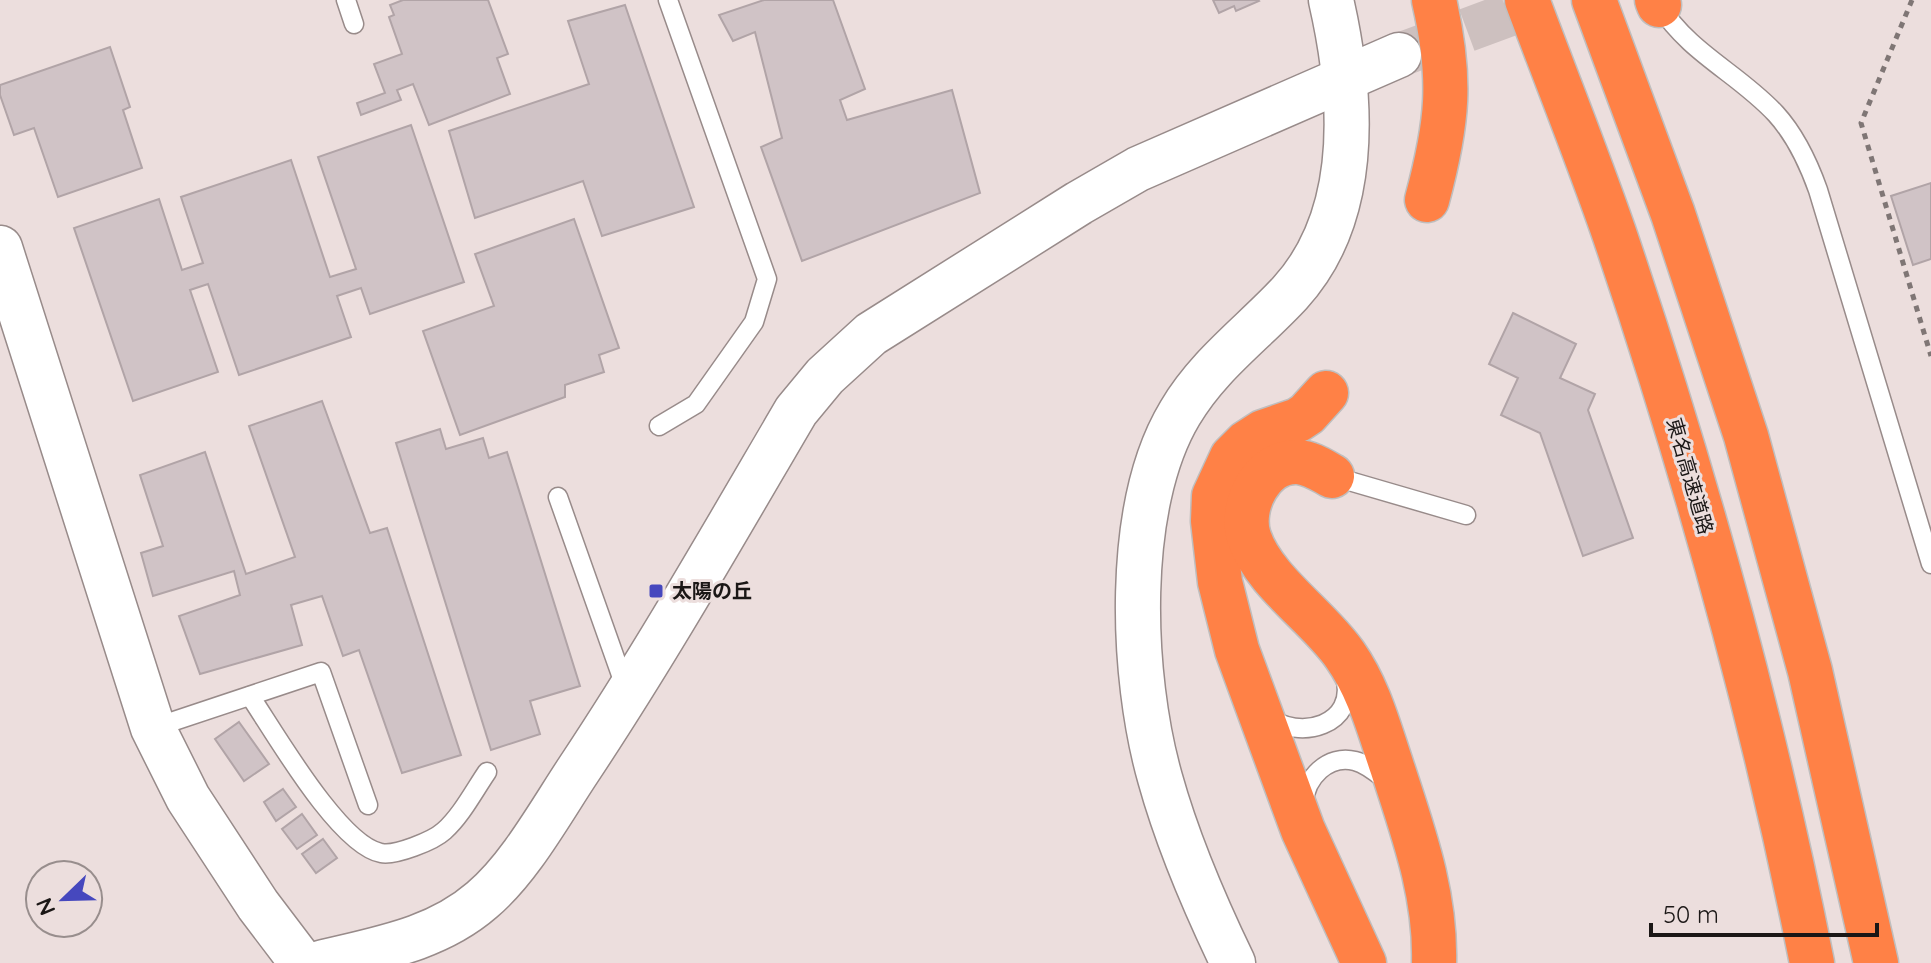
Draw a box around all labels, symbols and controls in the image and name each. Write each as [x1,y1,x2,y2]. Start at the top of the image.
street label: 東名高速道路 [1662,415,1719,537]
place label: 太陽の丘 [672,578,752,603]
marker: 太陽の丘 [647,582,665,600]
north arrow [24,859,104,939]
scale bar [1651,887,1877,937]
text: N [30,894,62,920]
text: 50 m [1663,899,1719,929]

